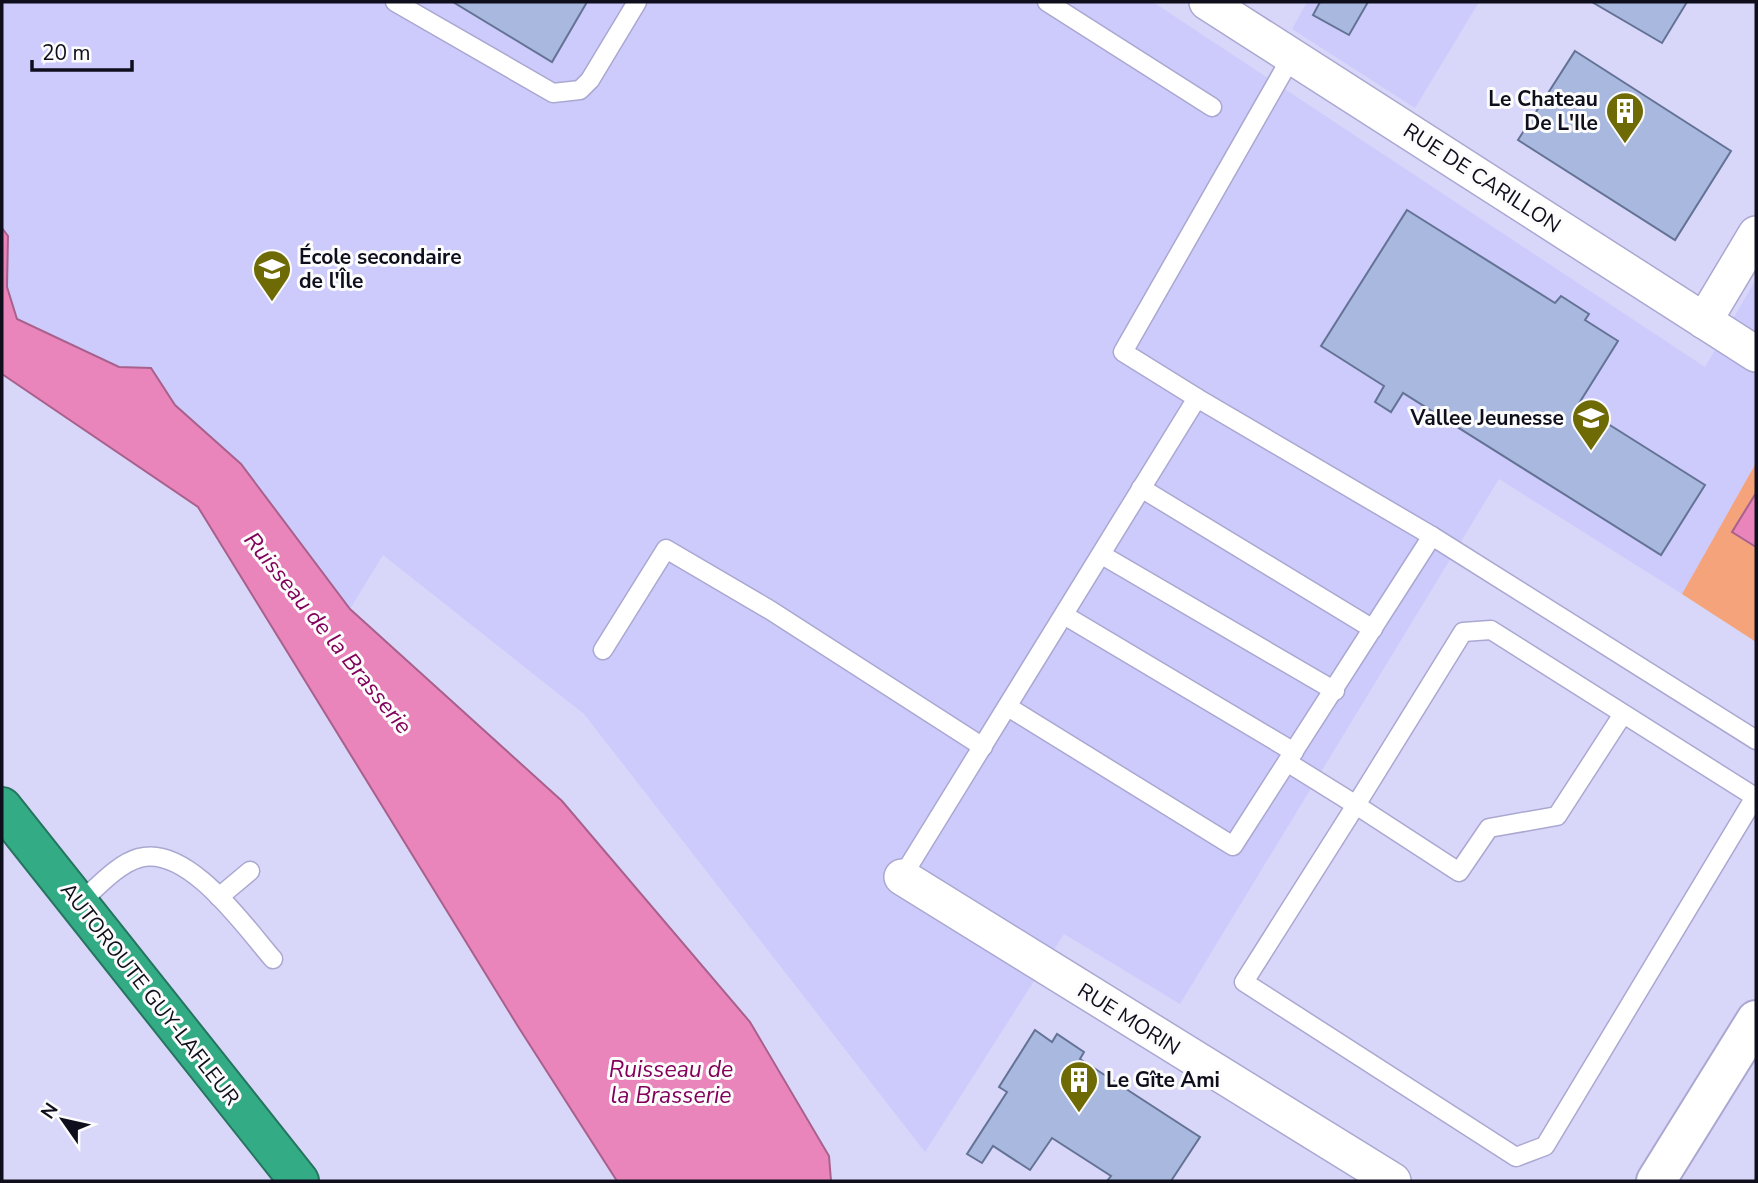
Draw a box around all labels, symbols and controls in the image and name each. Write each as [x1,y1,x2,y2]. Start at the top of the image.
scale bar [32,28,131,72]
text: 20 m [42,39,91,67]
place label: Le Chateau De L'Ile [1488,85,1598,137]
building icon: Le Chateau De L'Ile [1604,90,1646,145]
street label: RUE DE CARILLON [1398,117,1566,239]
place label: École secondaire de l'Île [299,243,462,295]
school or university icon: École secondaire de l'Île [251,248,293,303]
school or university icon: Vallee Jeunesse [1570,397,1612,452]
place label: Vallee Jeunesse [1410,404,1564,432]
water label: Ruisseau de la Brasserie [237,526,419,740]
street label: AUTOROUTE GUY-LAFLEUR [54,877,246,1111]
street label: RUE MORIN [1072,976,1186,1062]
water label: Ruisseau de la Brasserie [609,1054,733,1111]
building icon: Le Gîte Ami [1058,1059,1100,1114]
place label: Le Gîte Ami [1106,1066,1220,1094]
north arrow [28,1085,98,1155]
text: N [35,1098,64,1124]

